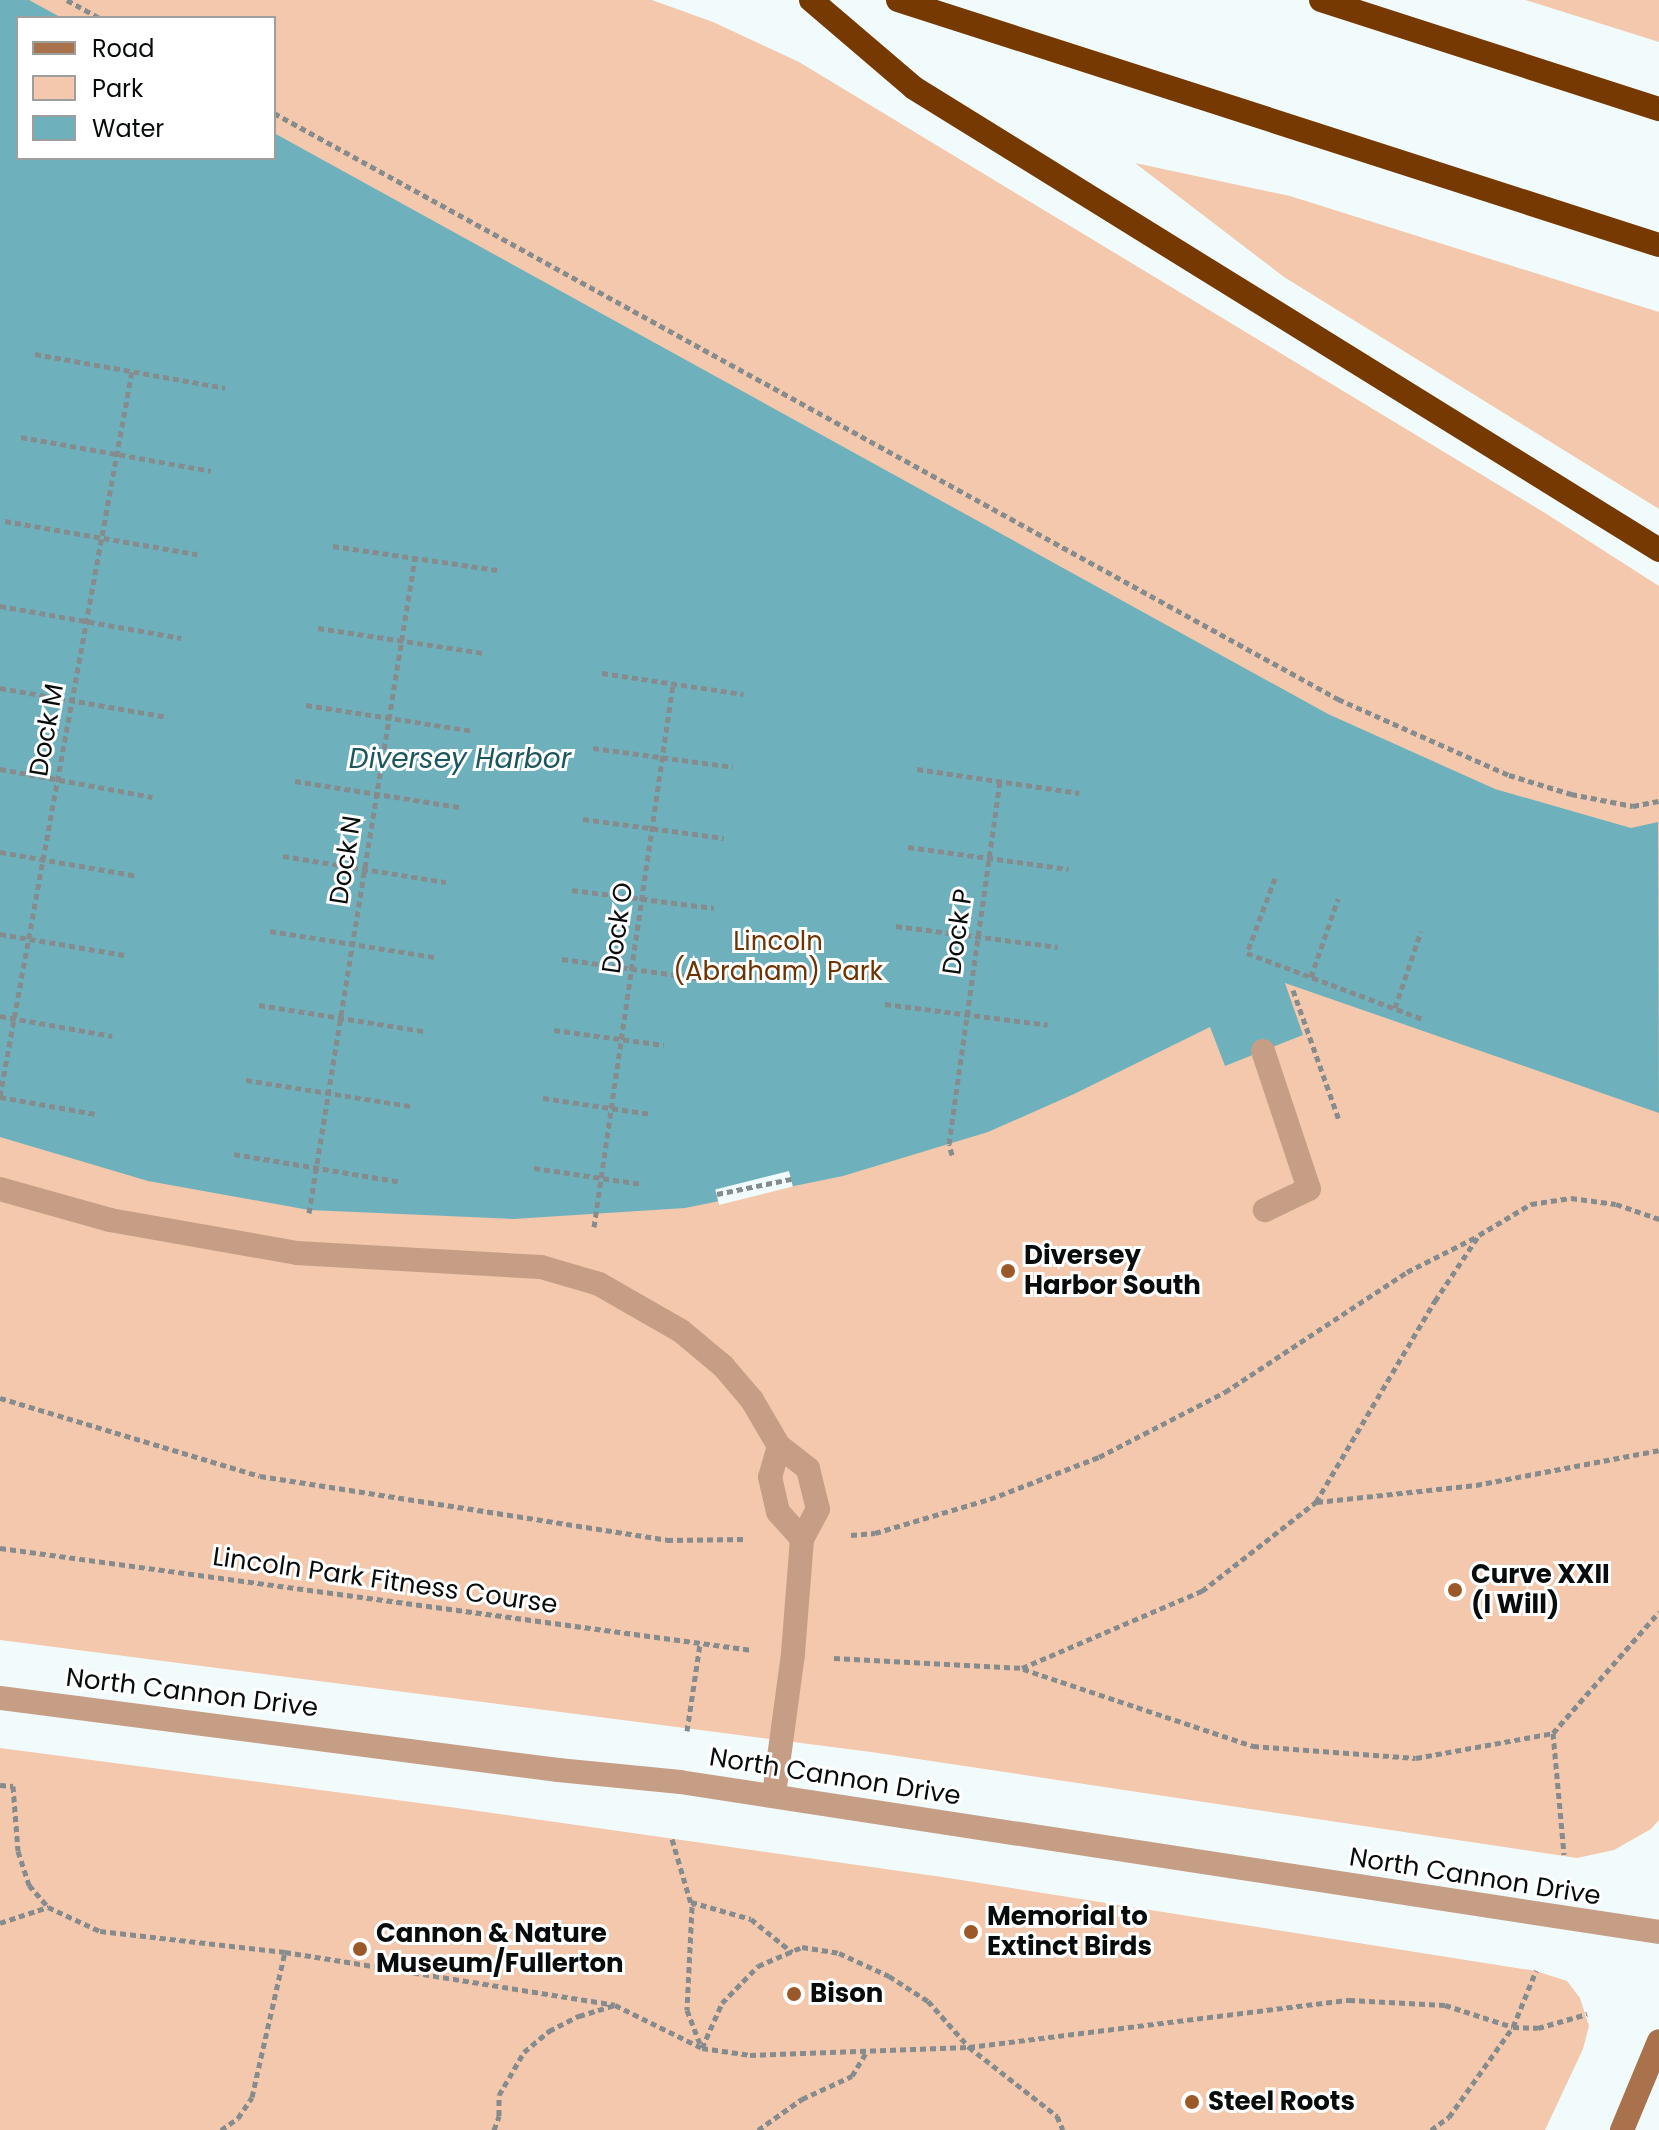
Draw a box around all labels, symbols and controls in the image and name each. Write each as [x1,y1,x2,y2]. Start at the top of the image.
legend [16,16,276,160]
text: Road [92,32,154,65]
text: Park [92,72,143,105]
text: Water [92,112,164,145]
street label: Dock M [24,681,70,779]
water label: Diversey Harbor [349,742,571,776]
street label: Dock N [324,813,368,907]
street label: Dock O [596,880,640,976]
street label: Dock P [937,887,979,977]
park label: Lincoln (Abraham) Park [673,926,883,988]
place label: Diversey Harbor South [1024,1240,1201,1302]
marker: Diversey Harbor South [999,1262,1017,1280]
street label: Lincoln Park Fitness Course [211,1541,559,1621]
place label: Curve XXII (I Will) [1471,1559,1610,1620]
marker: Curve XXII (I Will) [1446,1581,1464,1599]
street label: North Cannon Drive [64,1662,320,1724]
street label: North Cannon Drive [707,1742,963,1812]
street label: North Cannon Drive [1347,1842,1603,1912]
place label: Memorial to Extinct Birds [987,1901,1152,1962]
place label: Cannon & Nature Museum/Fullerton [376,1918,624,1980]
marker: Memorial to Extinct Birds [962,1923,980,1941]
marker: Cannon & Nature Museum/Fullerton [351,1940,369,1958]
place label: Bison [810,1978,883,2010]
marker: Bison [785,1985,803,2003]
place label: Steel Roots [1208,2086,1355,2118]
marker: Steel Roots [1183,2093,1201,2111]

